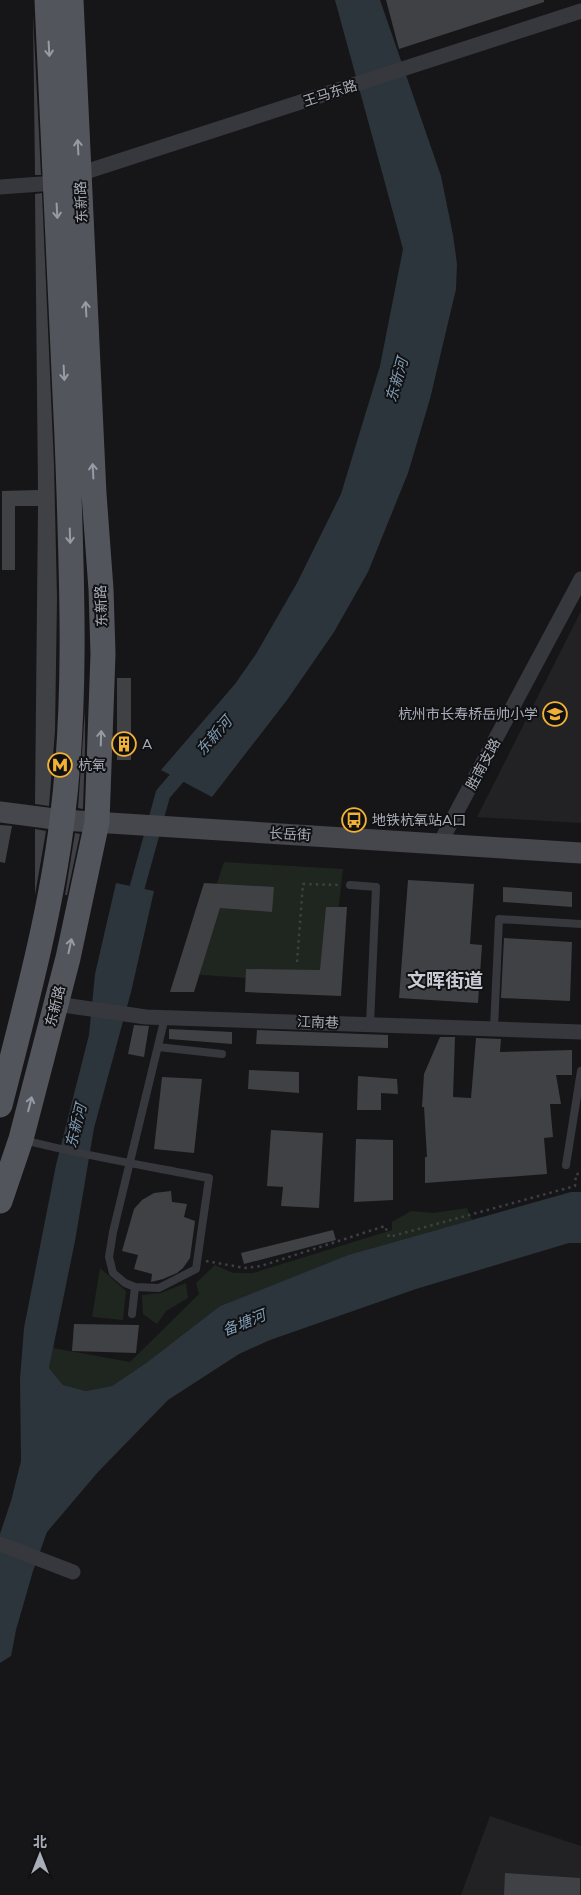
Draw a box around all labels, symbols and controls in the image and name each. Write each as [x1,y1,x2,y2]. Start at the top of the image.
one-way arrow [44,40,54,56]
street label: 王马东路 [301,76,359,110]
one-way arrow [74,139,83,155]
street label: 东新路 [71,181,91,223]
one-way arrow [52,203,61,219]
one-way arrow [81,301,90,317]
water label: 东新河 [381,353,413,404]
one-way arrow [60,365,69,381]
one-way arrow [89,463,98,479]
one-way arrow [66,527,75,543]
street label: 东新路 [91,585,111,627]
school or university icon: 杭州市长寿桥岳帅小学 [542,701,568,727]
place label: 杭州市长寿桥岳帅小学 [398,705,538,723]
water label: 东新河 [192,710,238,759]
one-way arrow [96,731,105,747]
building icon: A [111,731,137,757]
place label: A [142,735,153,753]
street label: 胜南支路 [462,735,504,793]
metro station icon: 杭氧 [47,752,73,778]
place label: 杭氧 [78,756,106,774]
bus stop icon: 地铁杭氧站A口 [341,807,367,833]
place label: 地铁杭氧站A口 [372,811,466,829]
street label: 长岳街 [269,824,311,844]
one-way arrow [66,939,75,955]
district label: 文晖街道 [407,968,483,992]
street label: 东新路 [41,983,69,1029]
street label: 江南巷 [297,1012,339,1032]
one-way arrow [26,1097,35,1113]
water label: 东新河 [61,1099,91,1150]
water label: 备塘河 [219,1304,271,1340]
north arrow [15,1830,65,1880]
text: 北 [33,1833,47,1851]

